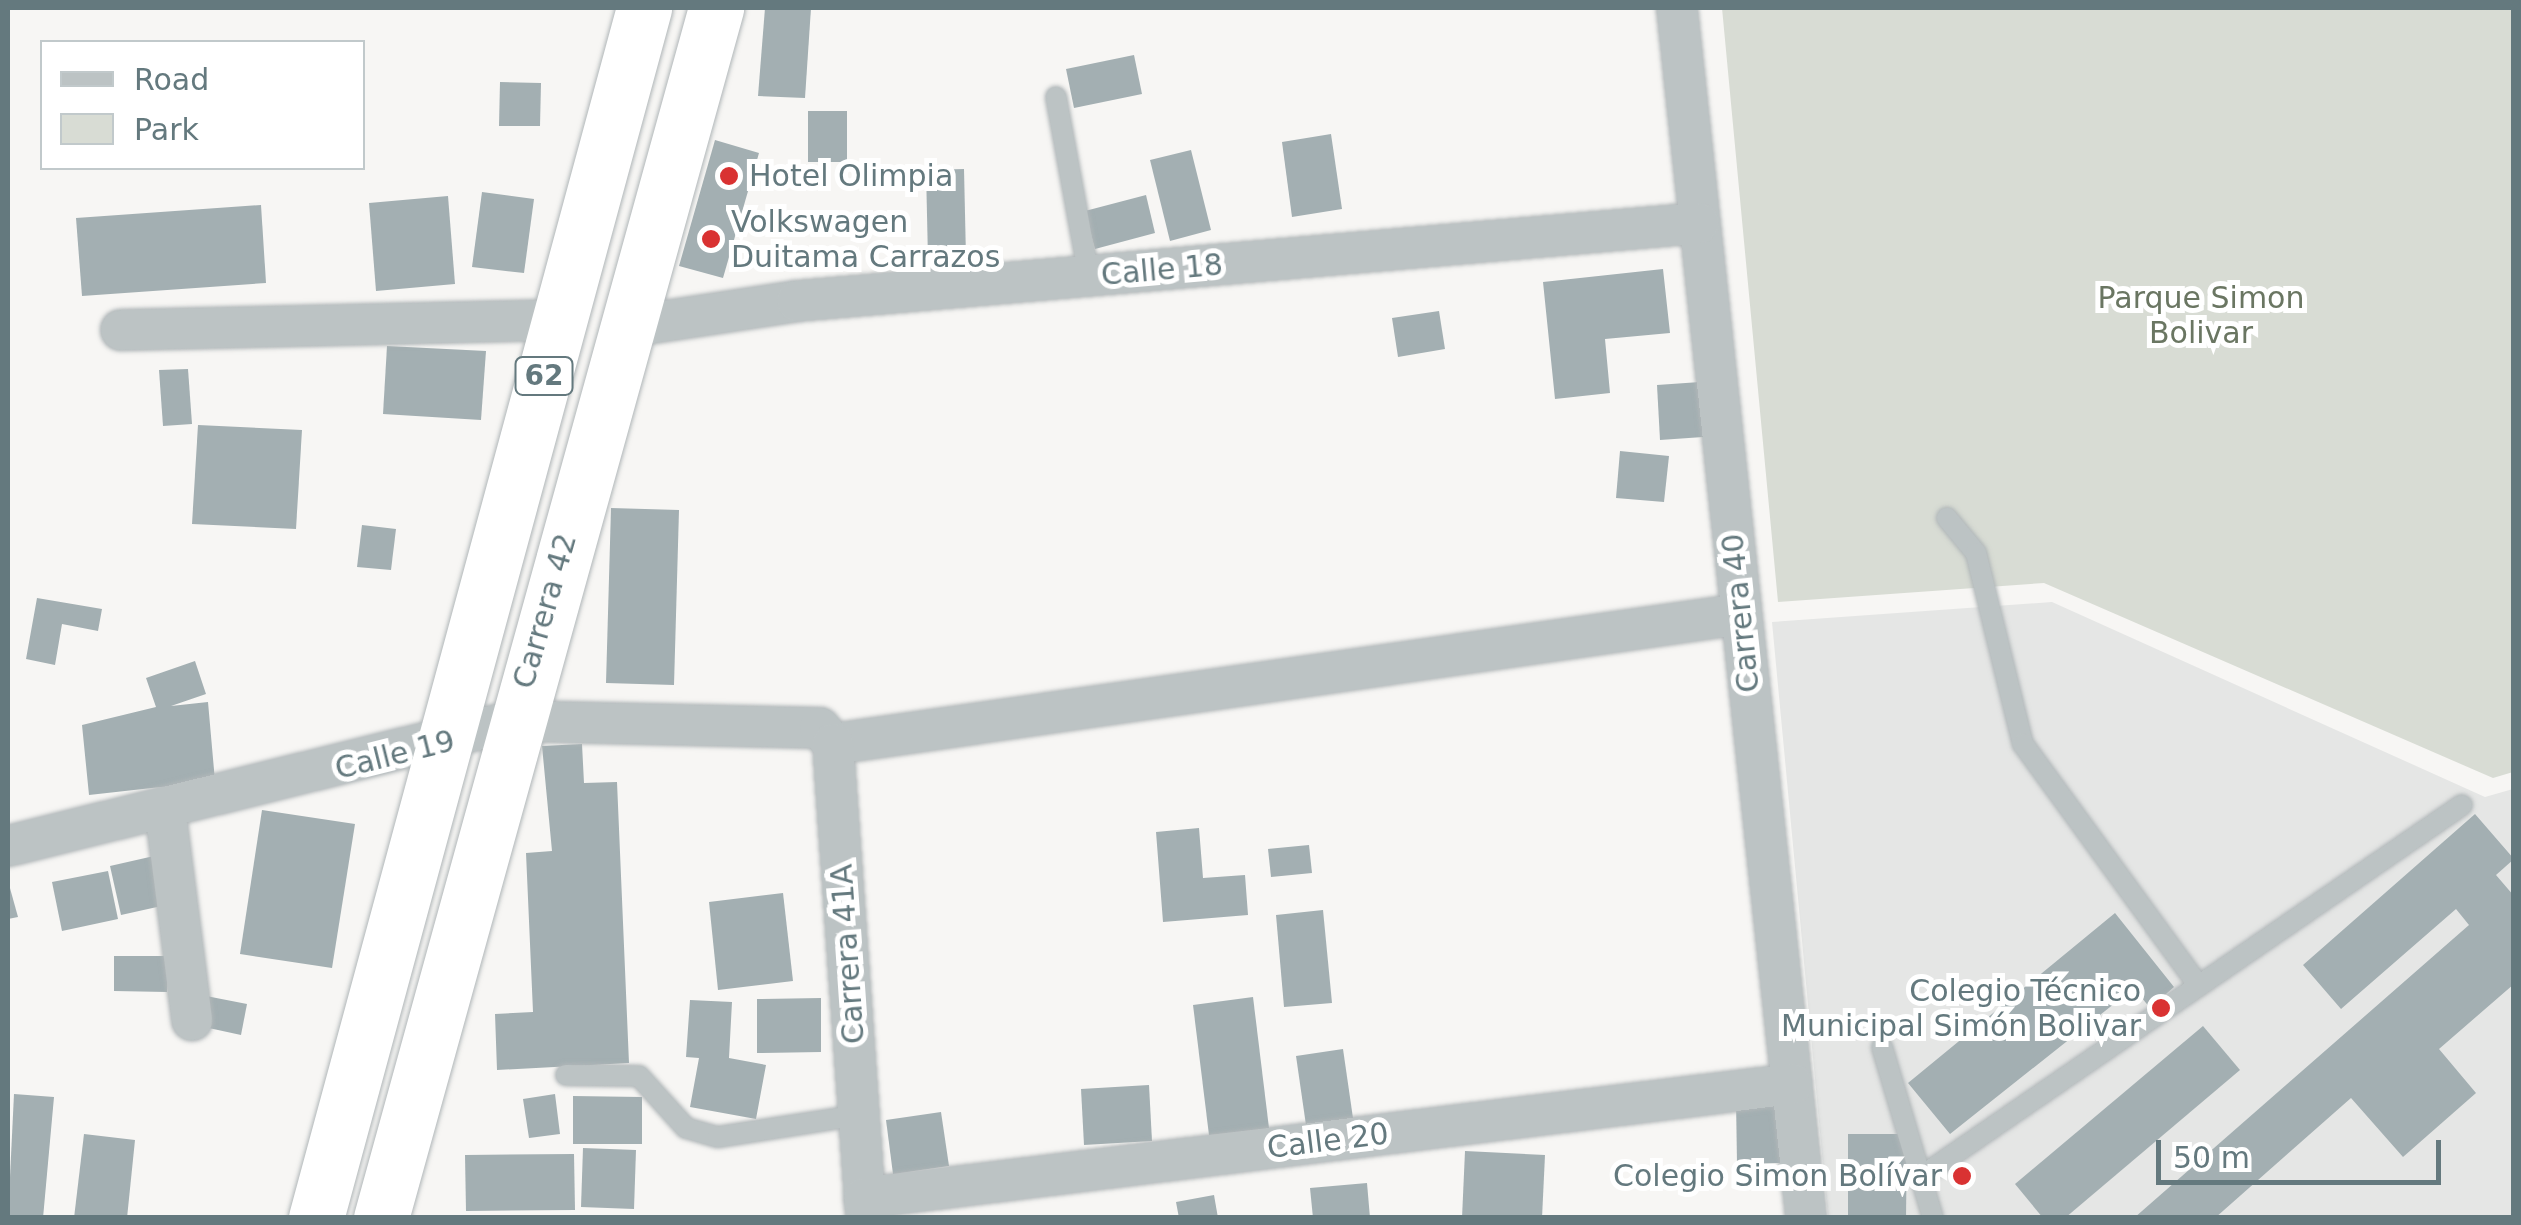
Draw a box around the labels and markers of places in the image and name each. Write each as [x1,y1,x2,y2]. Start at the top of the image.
place label: Hotel Olimpia [749,158,953,194]
marker: Hotel Olimpia [718,165,740,187]
place label: Volkswagen Duitama Carrazos [731,204,1000,274]
marker: Volkswagen Duitama Carrazos [700,228,722,250]
place label: Colegio Técnico Municipal Simón Bolivar [1781,973,2141,1044]
marker: Colegio Técnico Municipal Simón Bolivar [2150,997,2172,1019]
place label: Colegio Simon Bolívar [1613,1158,1942,1194]
marker: Colegio Simon Bolívar [1951,1165,1973,1187]

